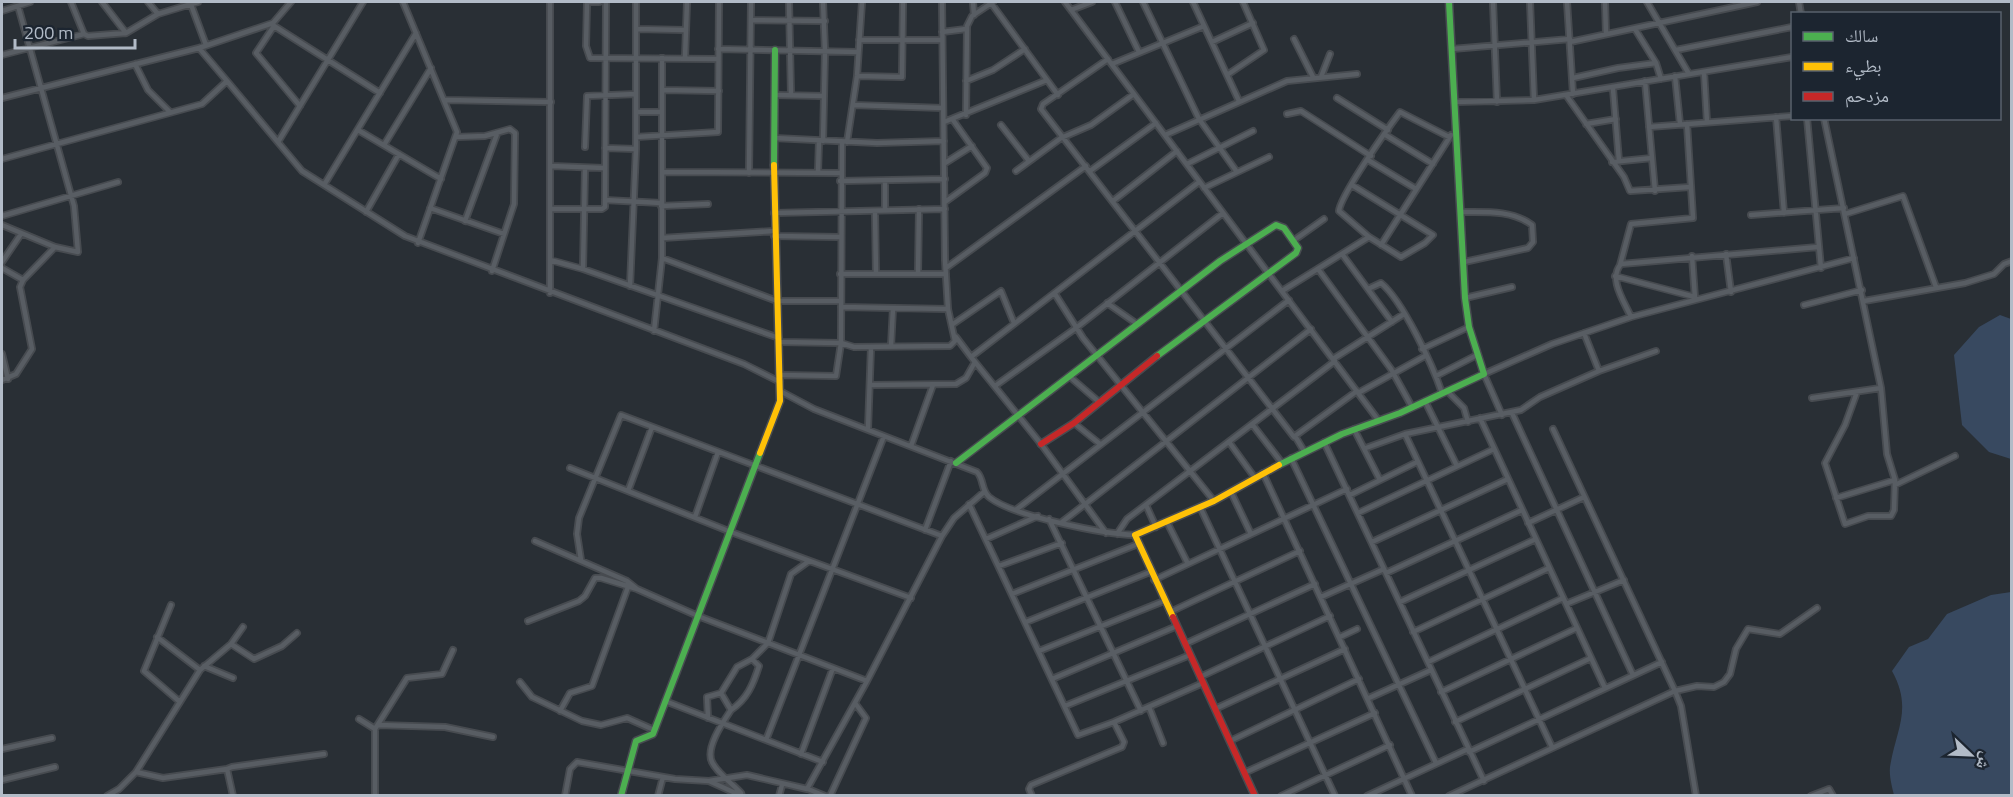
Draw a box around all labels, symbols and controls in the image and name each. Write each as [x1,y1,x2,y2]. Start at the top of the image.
scale bar [15,12,135,50]
legend [1791,12,2001,120]
text: 200 m [24,19,73,46]
text: سالك [1845,22,1878,49]
text: بطيء [1845,52,1882,81]
text: مزدحم [1845,82,1889,109]
north arrow [1941,725,2001,785]
text: ش [1970,748,1999,773]

